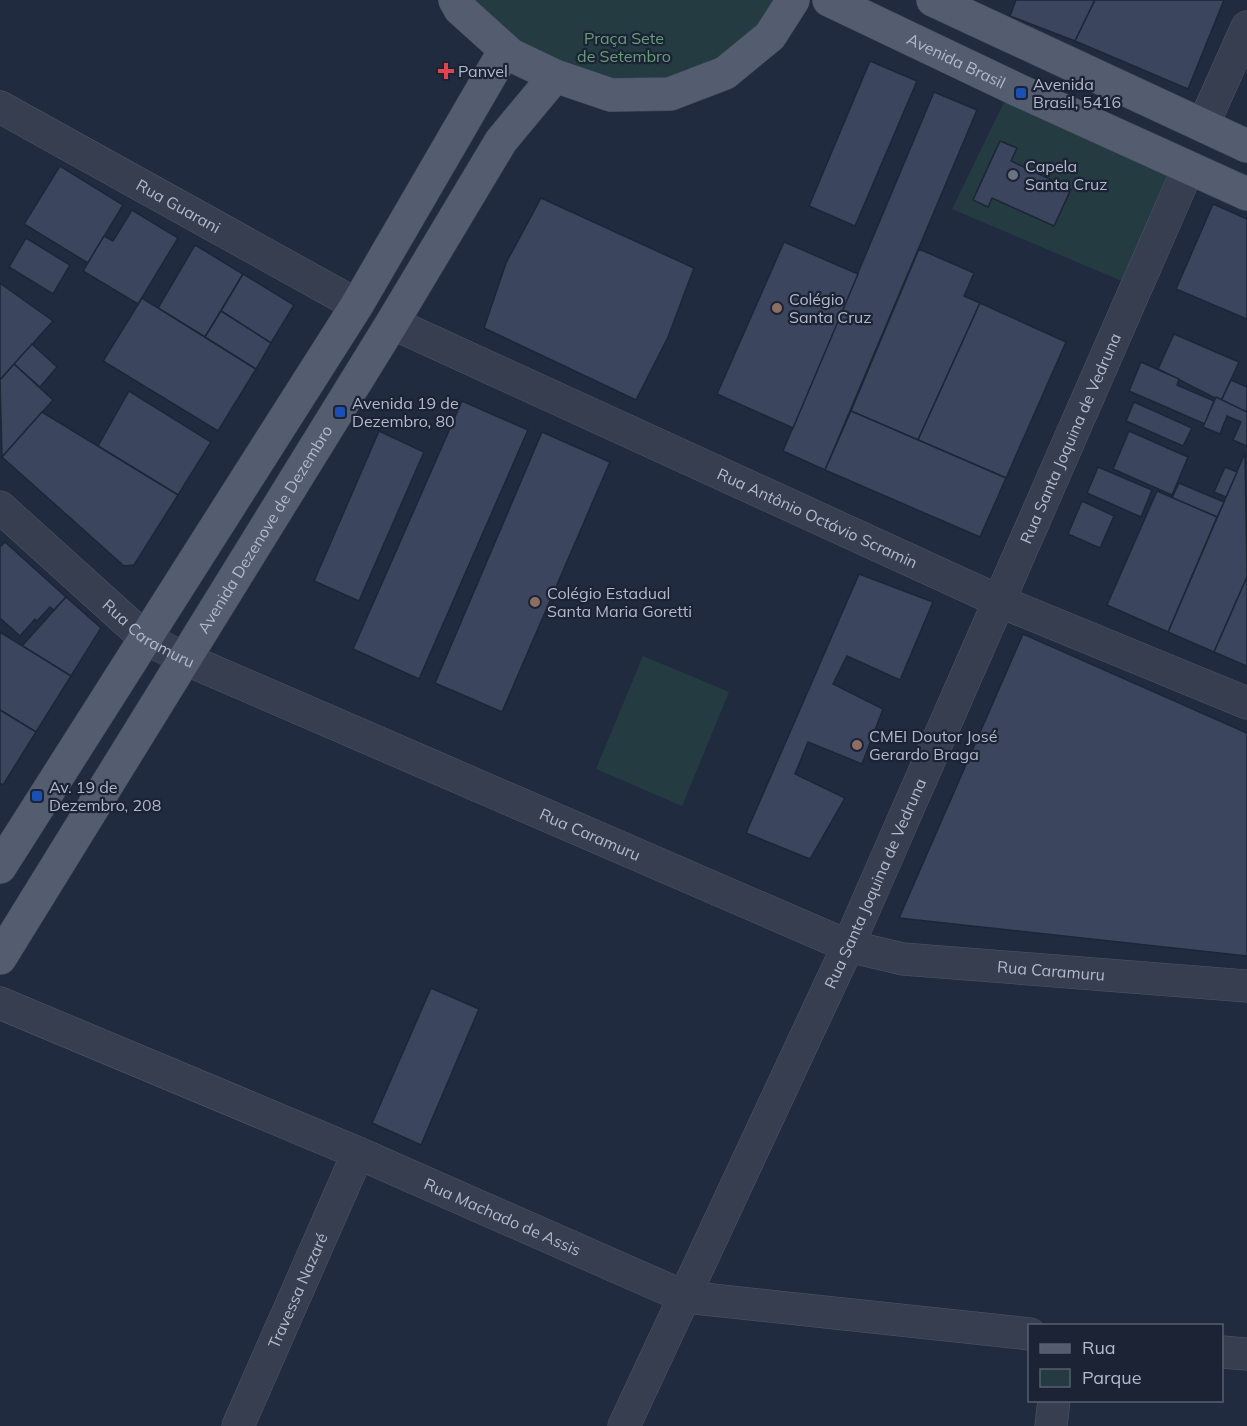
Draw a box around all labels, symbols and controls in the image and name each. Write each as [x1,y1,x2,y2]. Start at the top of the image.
park label: Praça Sete de Setembro [577,28,671,66]
street label: Avenida Brasil [904,29,1009,93]
place label: Panvel [458,61,508,81]
marker: Panvel [439,64,453,78]
place label: Avenida Brasil, 5416 [1033,74,1121,112]
marker: Avenida Brasil, 5416 [1014,86,1028,100]
place label: Capela Santa Cruz [1025,156,1108,194]
marker: Capela Santa Cruz [1006,168,1020,182]
street label: Rua Guarani [133,175,224,237]
place label: Colégio Santa Cruz [789,289,872,327]
marker: Colégio Santa Cruz [770,301,784,315]
street label: Rua Santa Joquina de Vedruna [1015,330,1125,547]
place label: Avenida 19 de Dezembro, 80 [352,393,459,431]
marker: Avenida 19 de Dezembro, 80 [333,405,347,419]
street label: Avenida Dezenove de Dezembro [193,421,337,637]
street label: Rua Antônio Octávio Scramin [714,463,921,572]
place label: Colégio Estadual Santa Maria Goretti [547,583,692,621]
street label: Rua Caramuru [99,595,198,672]
marker: Colégio Estadual Santa Maria Goretti [528,595,542,609]
place label: CMEI Doutor José Gerardo Braga [869,726,997,764]
marker: CMEI Doutor José Gerardo Braga [850,738,864,752]
street label: Rua Santa Joquina de Vedruna [820,775,930,992]
place label: Av. 19 de Dezembro, 208 [49,777,161,815]
marker: Av. 19 de Dezembro, 208 [30,789,44,803]
street label: Rua Caramuru [537,804,644,865]
street label: Rua Caramuru [996,956,1106,985]
street label: Rua Machado de Assis [421,1173,584,1260]
street label: Travessa Nazaré [263,1230,332,1351]
legend [1028,1324,1223,1402]
text: Rua [1082,1336,1116,1359]
text: Parque [1082,1366,1141,1389]

